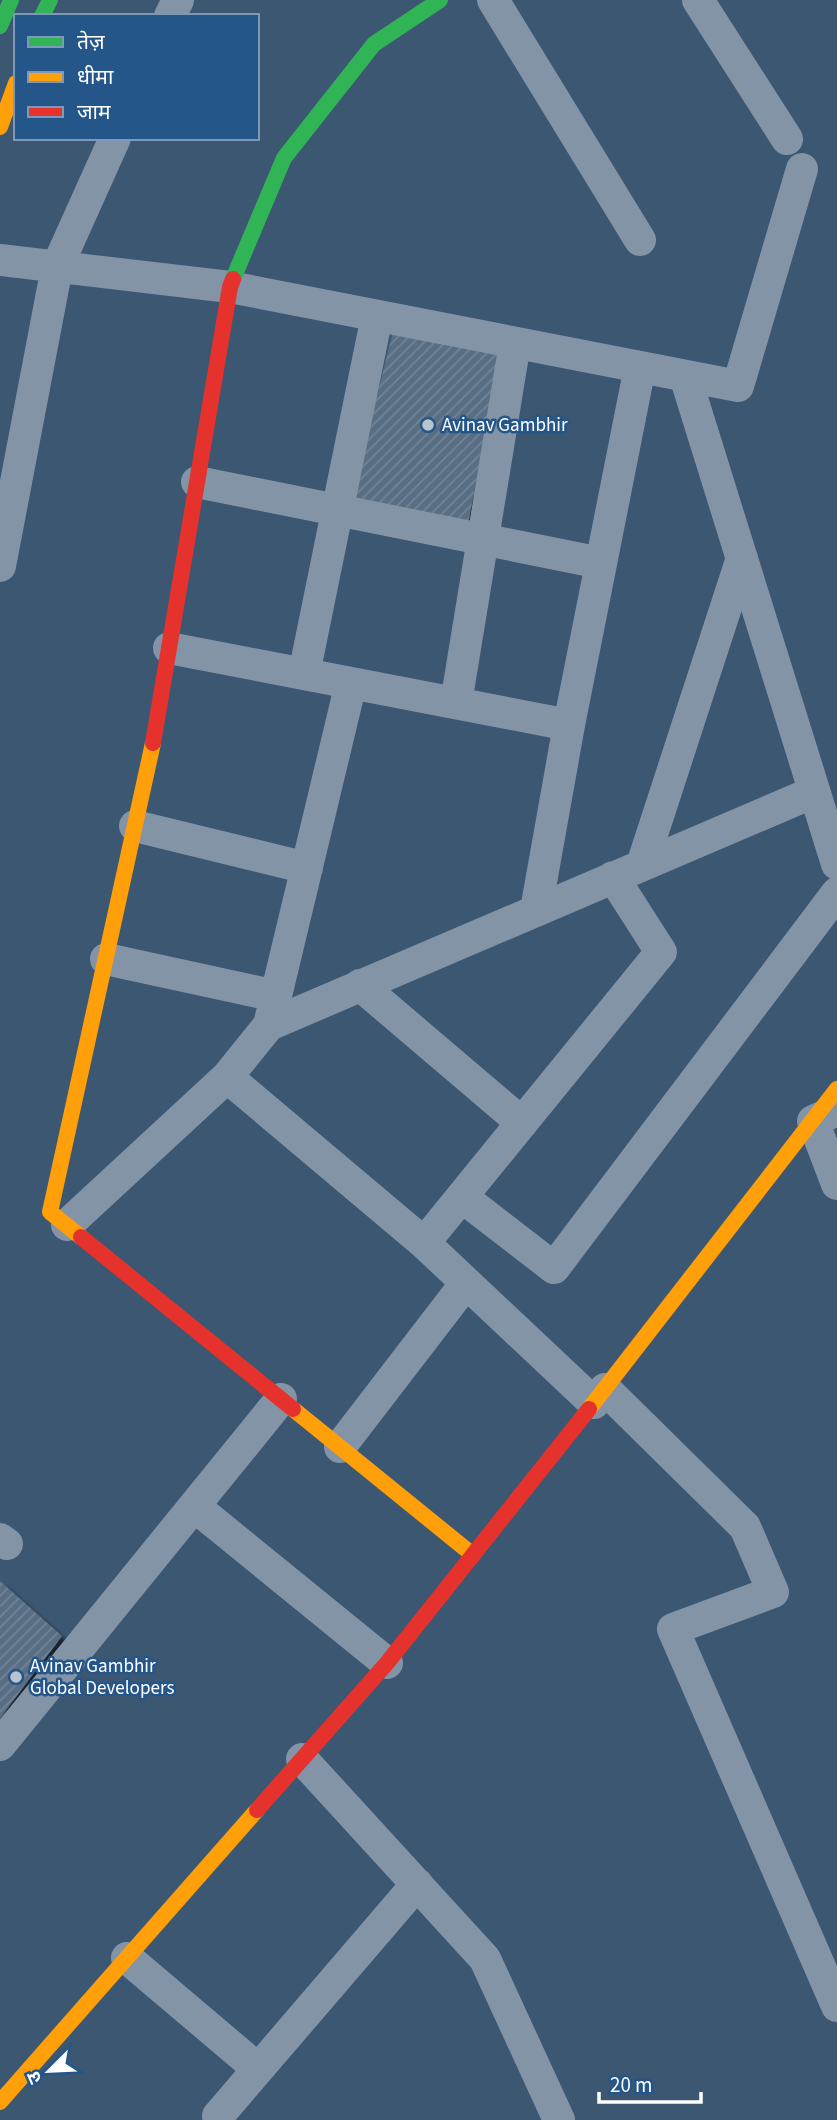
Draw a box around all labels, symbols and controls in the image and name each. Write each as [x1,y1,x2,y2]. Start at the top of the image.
legend [14,14,259,140]
text: तेज़ [77,27,105,57]
text: धीमा [77,62,114,92]
text: जाम [77,97,111,127]
place label: Avinav Gambhir [442,412,568,439]
marker: Avinav Gambhir [420,417,436,433]
place label: Avinav Gambhir Global Developers [30,1653,174,1702]
marker: Avinav Gambhir Global Developers [8,1669,24,1685]
north arrow [14,2036,84,2106]
scale bar [599,2060,700,2104]
text: उ [20,2066,49,2088]
text: 20 m [610,2070,652,2100]

